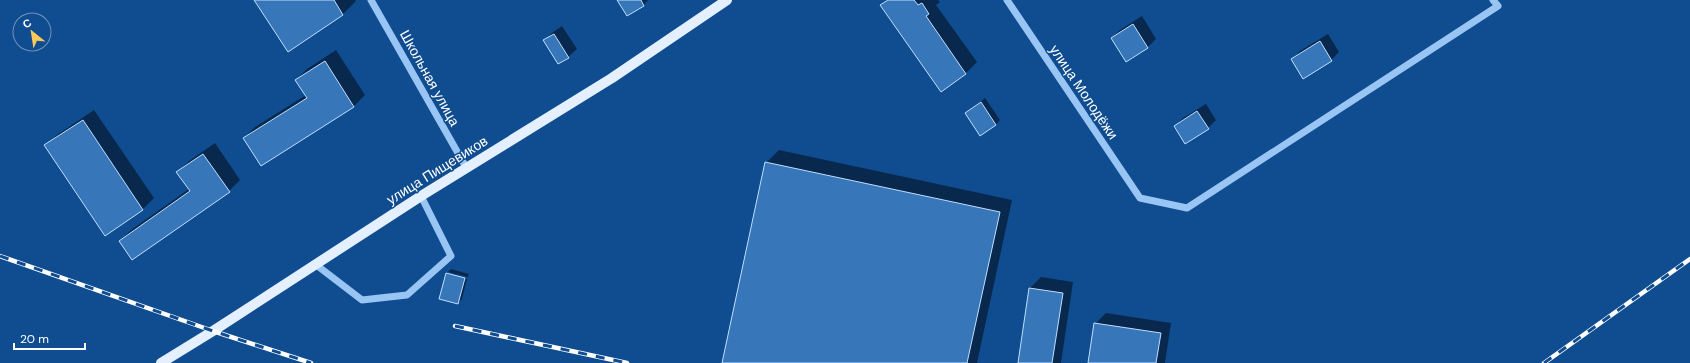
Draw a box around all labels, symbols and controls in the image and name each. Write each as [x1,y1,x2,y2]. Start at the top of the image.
north arrow [12,12,52,52]
text: С [20,15,34,31]
street label: Школьная улица [396,27,464,129]
street label: улица Молодёжи [1046,41,1122,143]
street label: улица Пищевиков [383,132,491,208]
scale bar [14,325,85,351]
text: 20 m [20,331,49,347]

